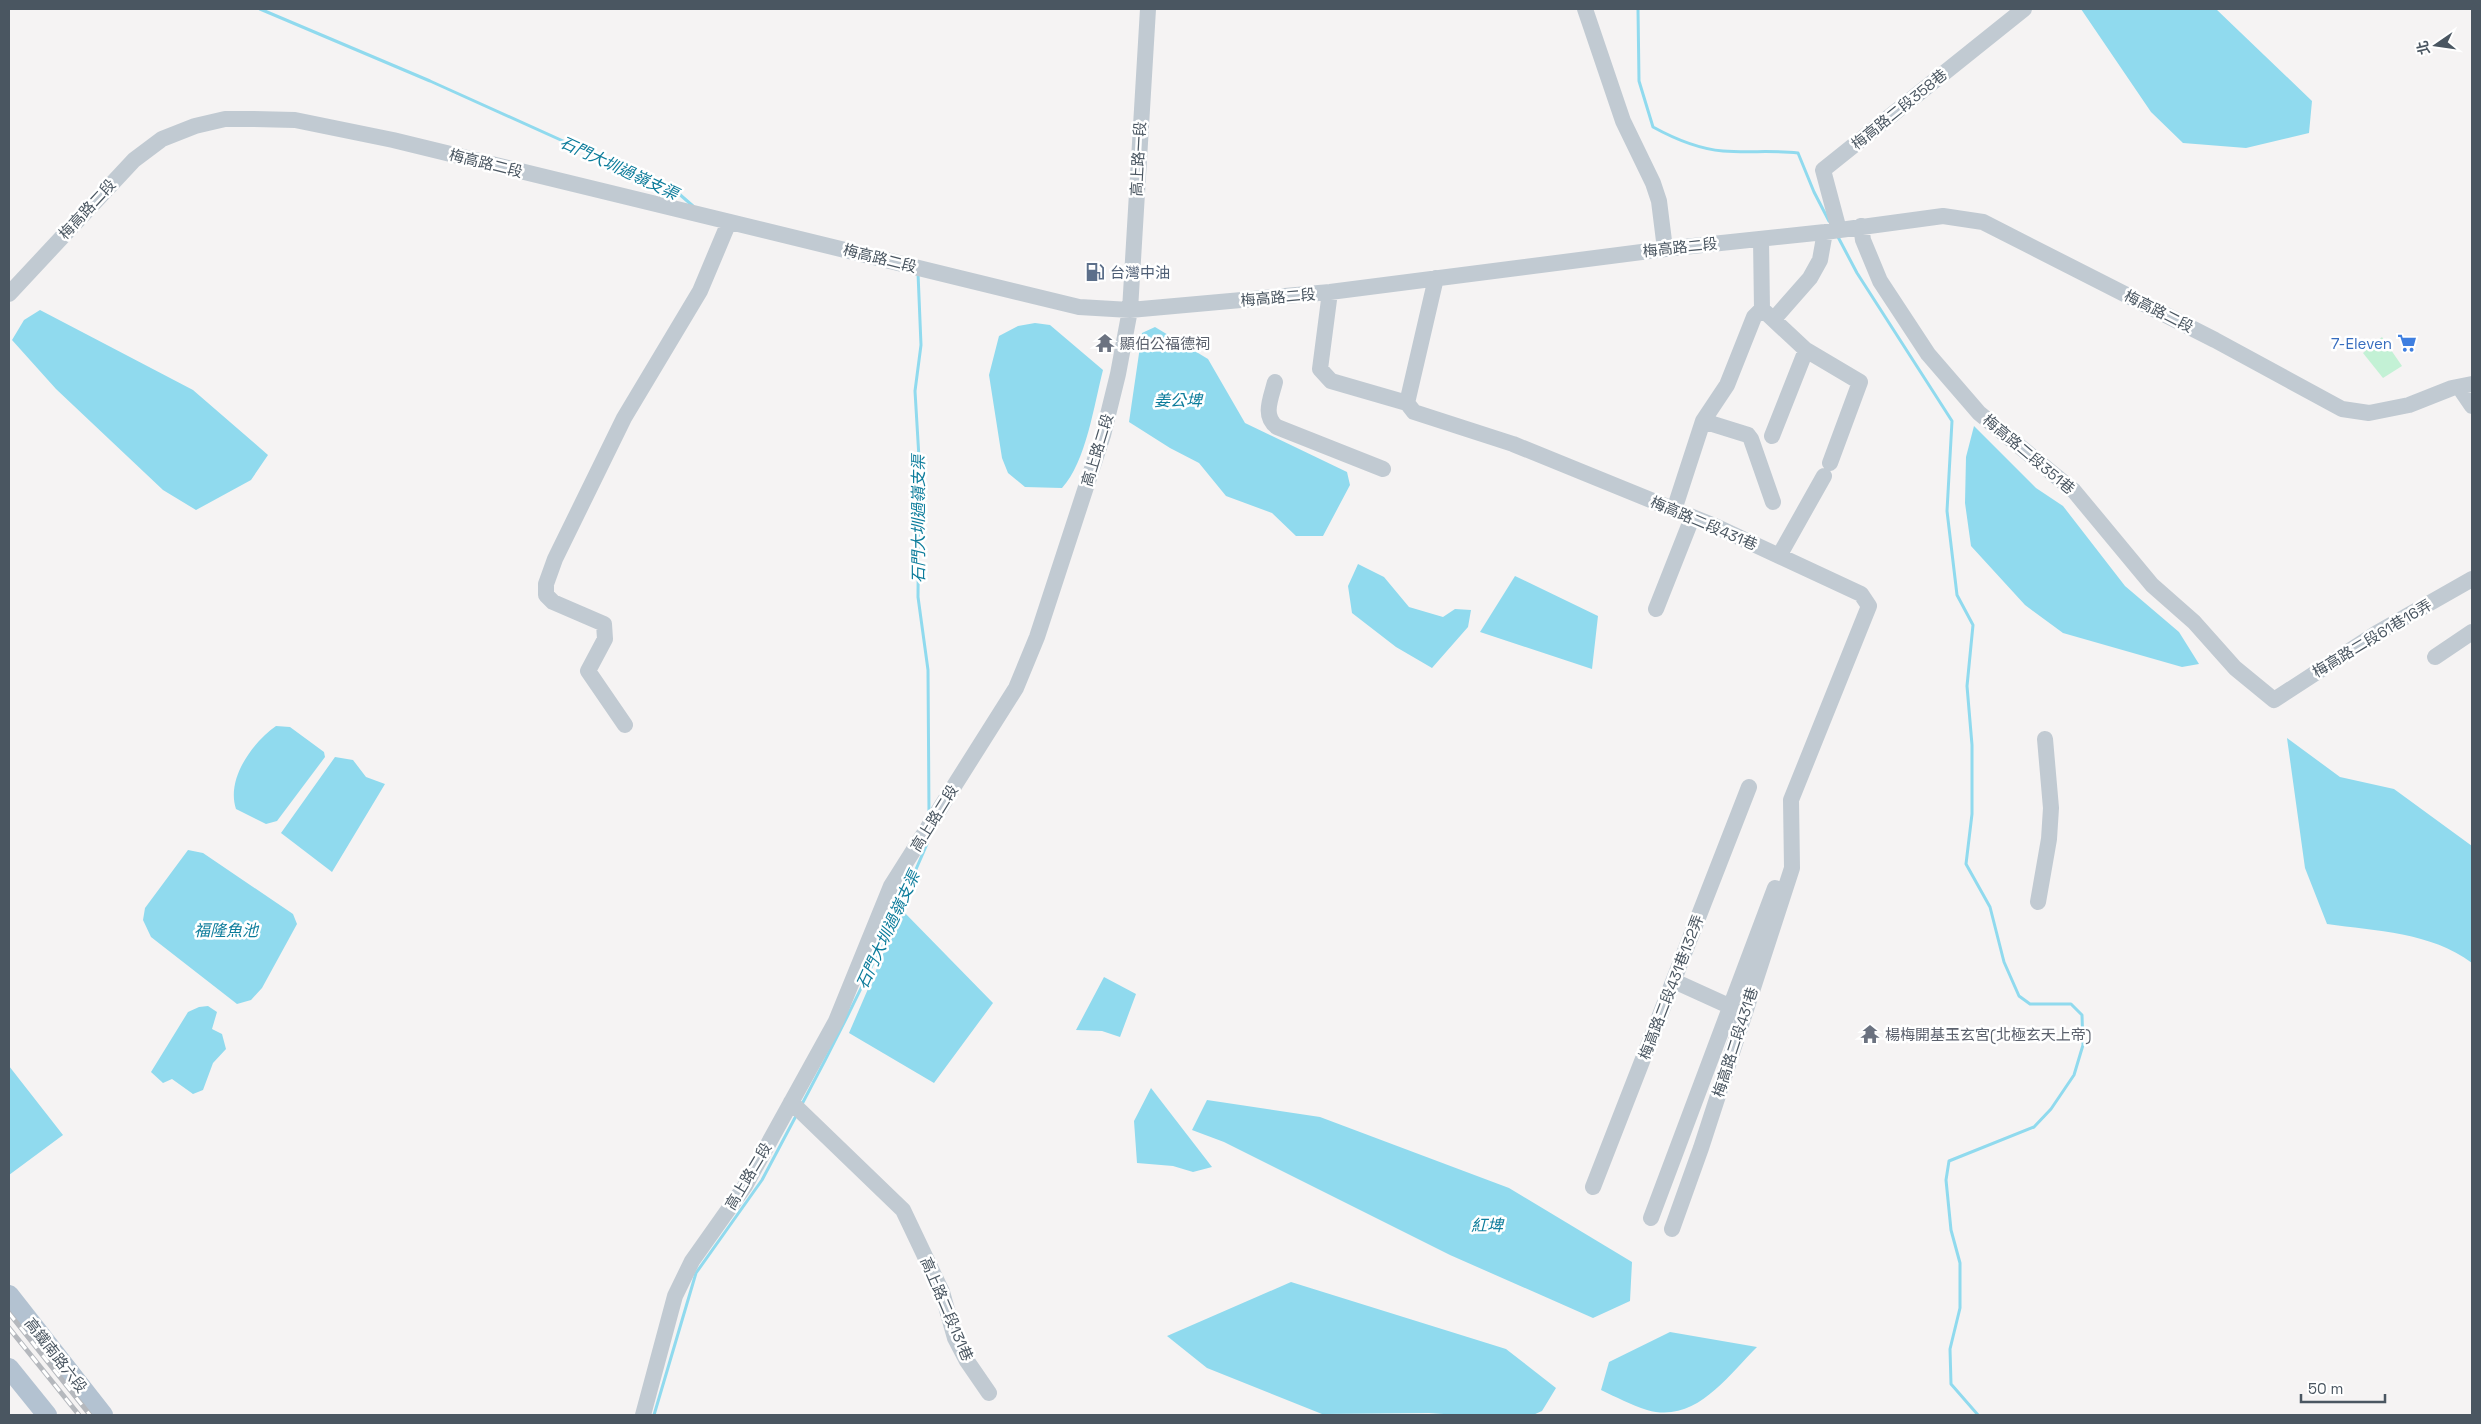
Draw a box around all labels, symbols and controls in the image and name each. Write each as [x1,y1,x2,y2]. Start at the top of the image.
north arrow [2411,20,2461,70]
text: 北 [2413,39,2434,57]
street label: 梅高路二段358巷 [1847,65,1951,153]
street label: 高上路一段 [1127,121,1149,197]
water label: 石門大圳過嶺支渠 [557,131,683,205]
street label: 梅高路二段 [447,145,525,181]
street label: 梅高路二段 [54,175,120,243]
street label: 梅高路二段 [1642,234,1718,260]
street label: 梅高路二段 [841,240,919,276]
fuel station icon: 台灣中油 [1084,261,1106,283]
place label: 台灣中油 [1110,263,1170,282]
street label: 梅高路二段 [1240,284,1316,310]
street label: 梅高路二段 [2121,286,2197,336]
temple icon: 顯伯公福德祠 [1094,332,1116,354]
supermarket icon: 7-Eleven [2396,332,2418,354]
place label: 顯伯公福德祠 [1120,334,1210,353]
place label: 7-Eleven [2331,334,2392,353]
water label: 姜公埤 [1154,390,1204,411]
street label: 梅高路二段351巷 [1979,410,2079,498]
street label: 高上路二段 [1077,411,1117,489]
water label: 石門大圳過嶺支渠 [908,453,929,583]
street label: 梅高路二段431巷 [1648,492,1760,554]
street label: 梅高路二段61巷16弄 [2309,595,2435,681]
street label: 高上路二段 [906,781,962,855]
water label: 石門大圳過嶺支渠 [851,866,925,992]
street label: 梅高路二段431巷132弄 [1635,912,1707,1062]
water label: 福隆魚池 [194,920,260,941]
street label: 梅高路二段431巷 [1708,985,1762,1099]
temple icon: 楊梅開基玉玄宮(北極玄天上帝) [1859,1023,1881,1045]
place label: 楊梅開基玉玄宮(北極玄天上帝) [1885,1025,2091,1045]
street label: 高上路二段 [721,1139,775,1213]
water label: 紅埤 [1471,1215,1505,1236]
street label: 高上路二段131巷 [916,1254,978,1364]
street label: 高鐵南路六段 [21,1314,91,1396]
scale bar [2301,1372,2385,1404]
text: 50 m [2308,1379,2343,1398]

